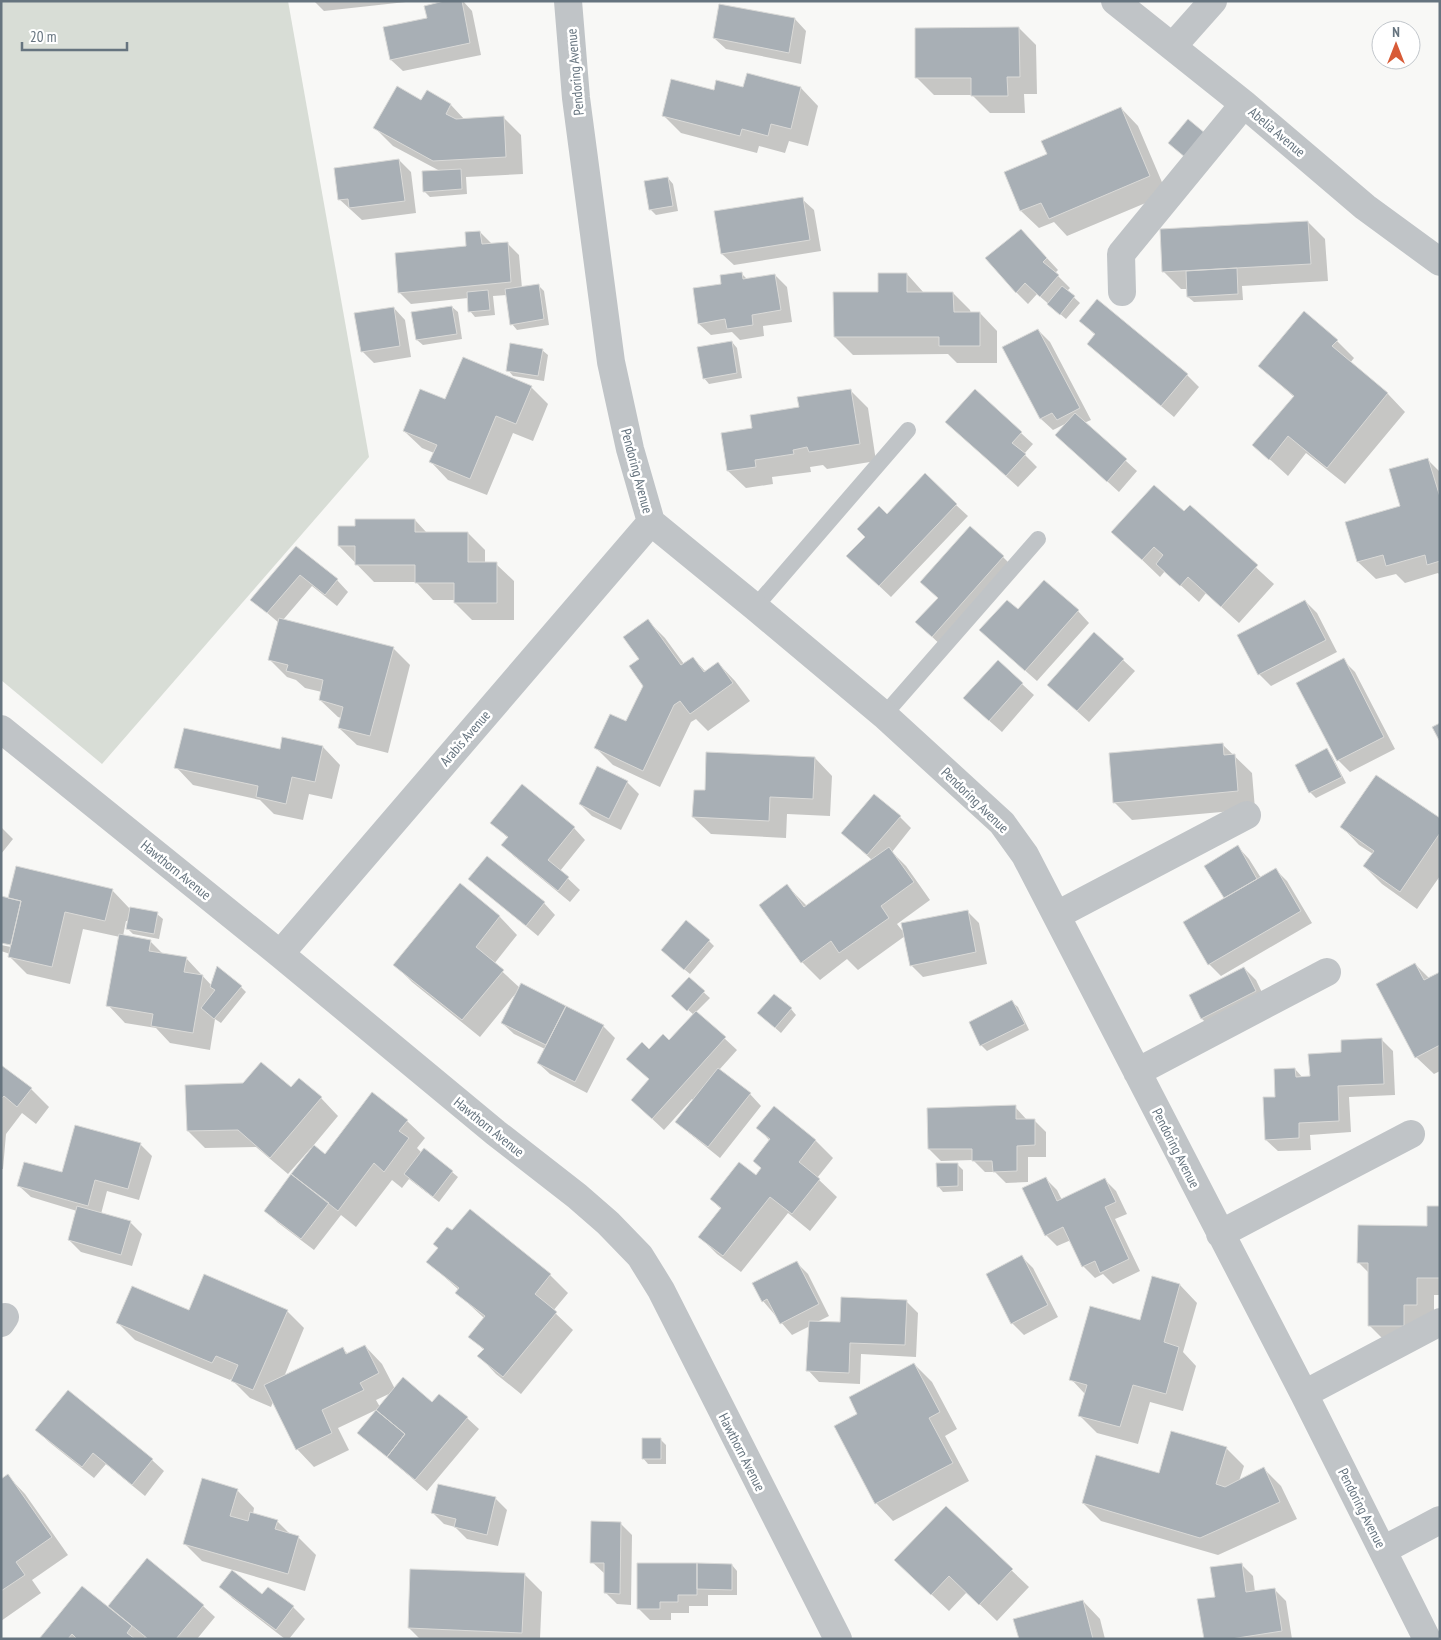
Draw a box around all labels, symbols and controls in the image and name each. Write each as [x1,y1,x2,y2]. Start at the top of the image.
scale bar [22,20,128,52]
north arrow [1371,20,1421,70]
text: N [1392,23,1400,41]
text: 20 m [30,27,56,46]
street label: Pendoring Avenue [562,28,588,116]
street label: Abelia Avenue [1245,103,1309,161]
street label: Pendoring Avenue [617,427,657,516]
street label: Arabis Avenue [436,706,494,770]
street label: Pendoring Avenue [937,763,1013,837]
street label: Hawthorn Avenue [137,836,215,904]
street label: Hawthorn Avenue [450,1093,528,1161]
street label: Pendoring Avenue [1148,1105,1204,1191]
street label: Hawthorn Avenue [715,1410,770,1494]
street label: Pendoring Avenue [1334,1465,1390,1551]

